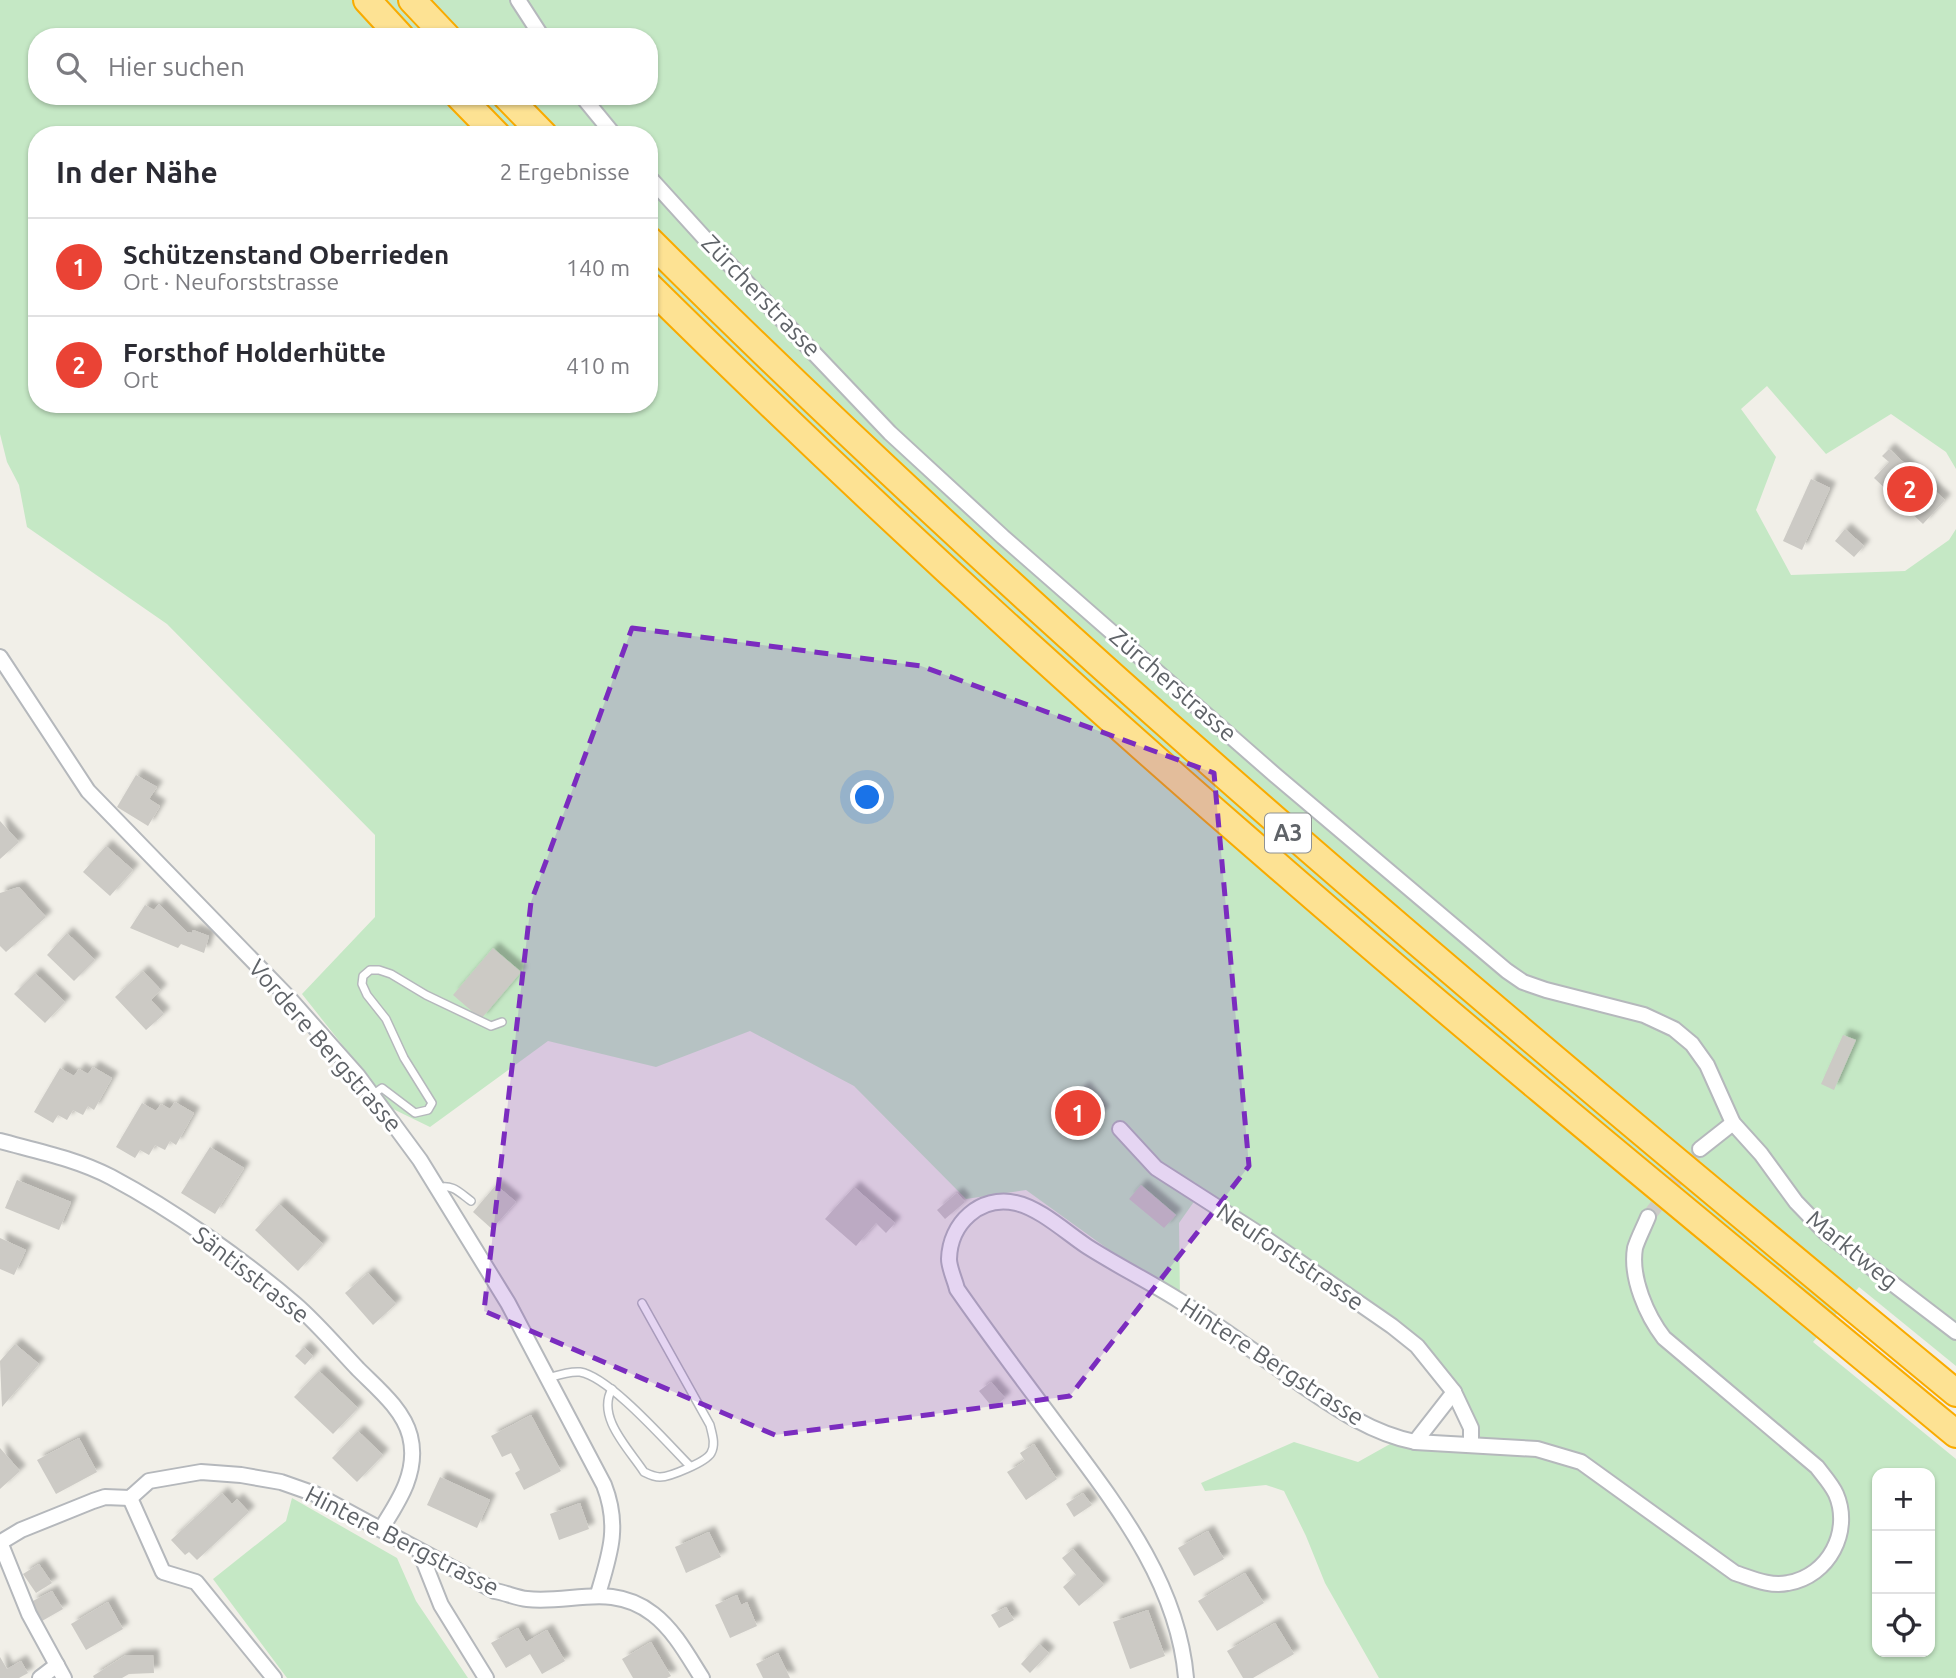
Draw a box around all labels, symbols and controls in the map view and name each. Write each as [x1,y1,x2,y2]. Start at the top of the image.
search box [28,28,658,105]
icon: search [52,48,90,86]
text: Hier suchen [108,52,245,81]
text: In der Nähe [56,155,218,189]
text: 2 Ergebnisse [499,159,630,184]
street label: Zürcherstrasse [697,229,826,362]
text: Schützenstand Oberrieden [123,240,449,269]
text: 1 [73,255,85,280]
text: 140 m [566,255,630,280]
text: Ort · Neuforststrasse [123,269,339,294]
text: Forsthof Holderhütte [123,338,386,367]
text: 2 [73,353,85,378]
text: 410 m [566,353,630,378]
text: Ort [123,367,159,392]
pin: 2 [1887,463,1933,515]
street label: Zürcherstrasse [1105,622,1242,747]
your location [850,780,884,814]
road number: A3 [1265,814,1311,852]
street label: Vordere Bergstrasse [243,954,408,1137]
pin: 1 [1055,1087,1101,1139]
street label: Neuforststrasse [1212,1197,1369,1316]
street label: Marktweg [1801,1205,1903,1295]
street label: Säntisstrasse [188,1221,315,1328]
street label: Hintere Bergstrasse [1175,1292,1369,1431]
map controls [1872,1468,1935,1657]
button: + [1872,1468,1935,1531]
street label: Hintere Bergstrasse [301,1480,503,1601]
button: − [1872,1531,1935,1594]
button: locate [1872,1594,1935,1657]

